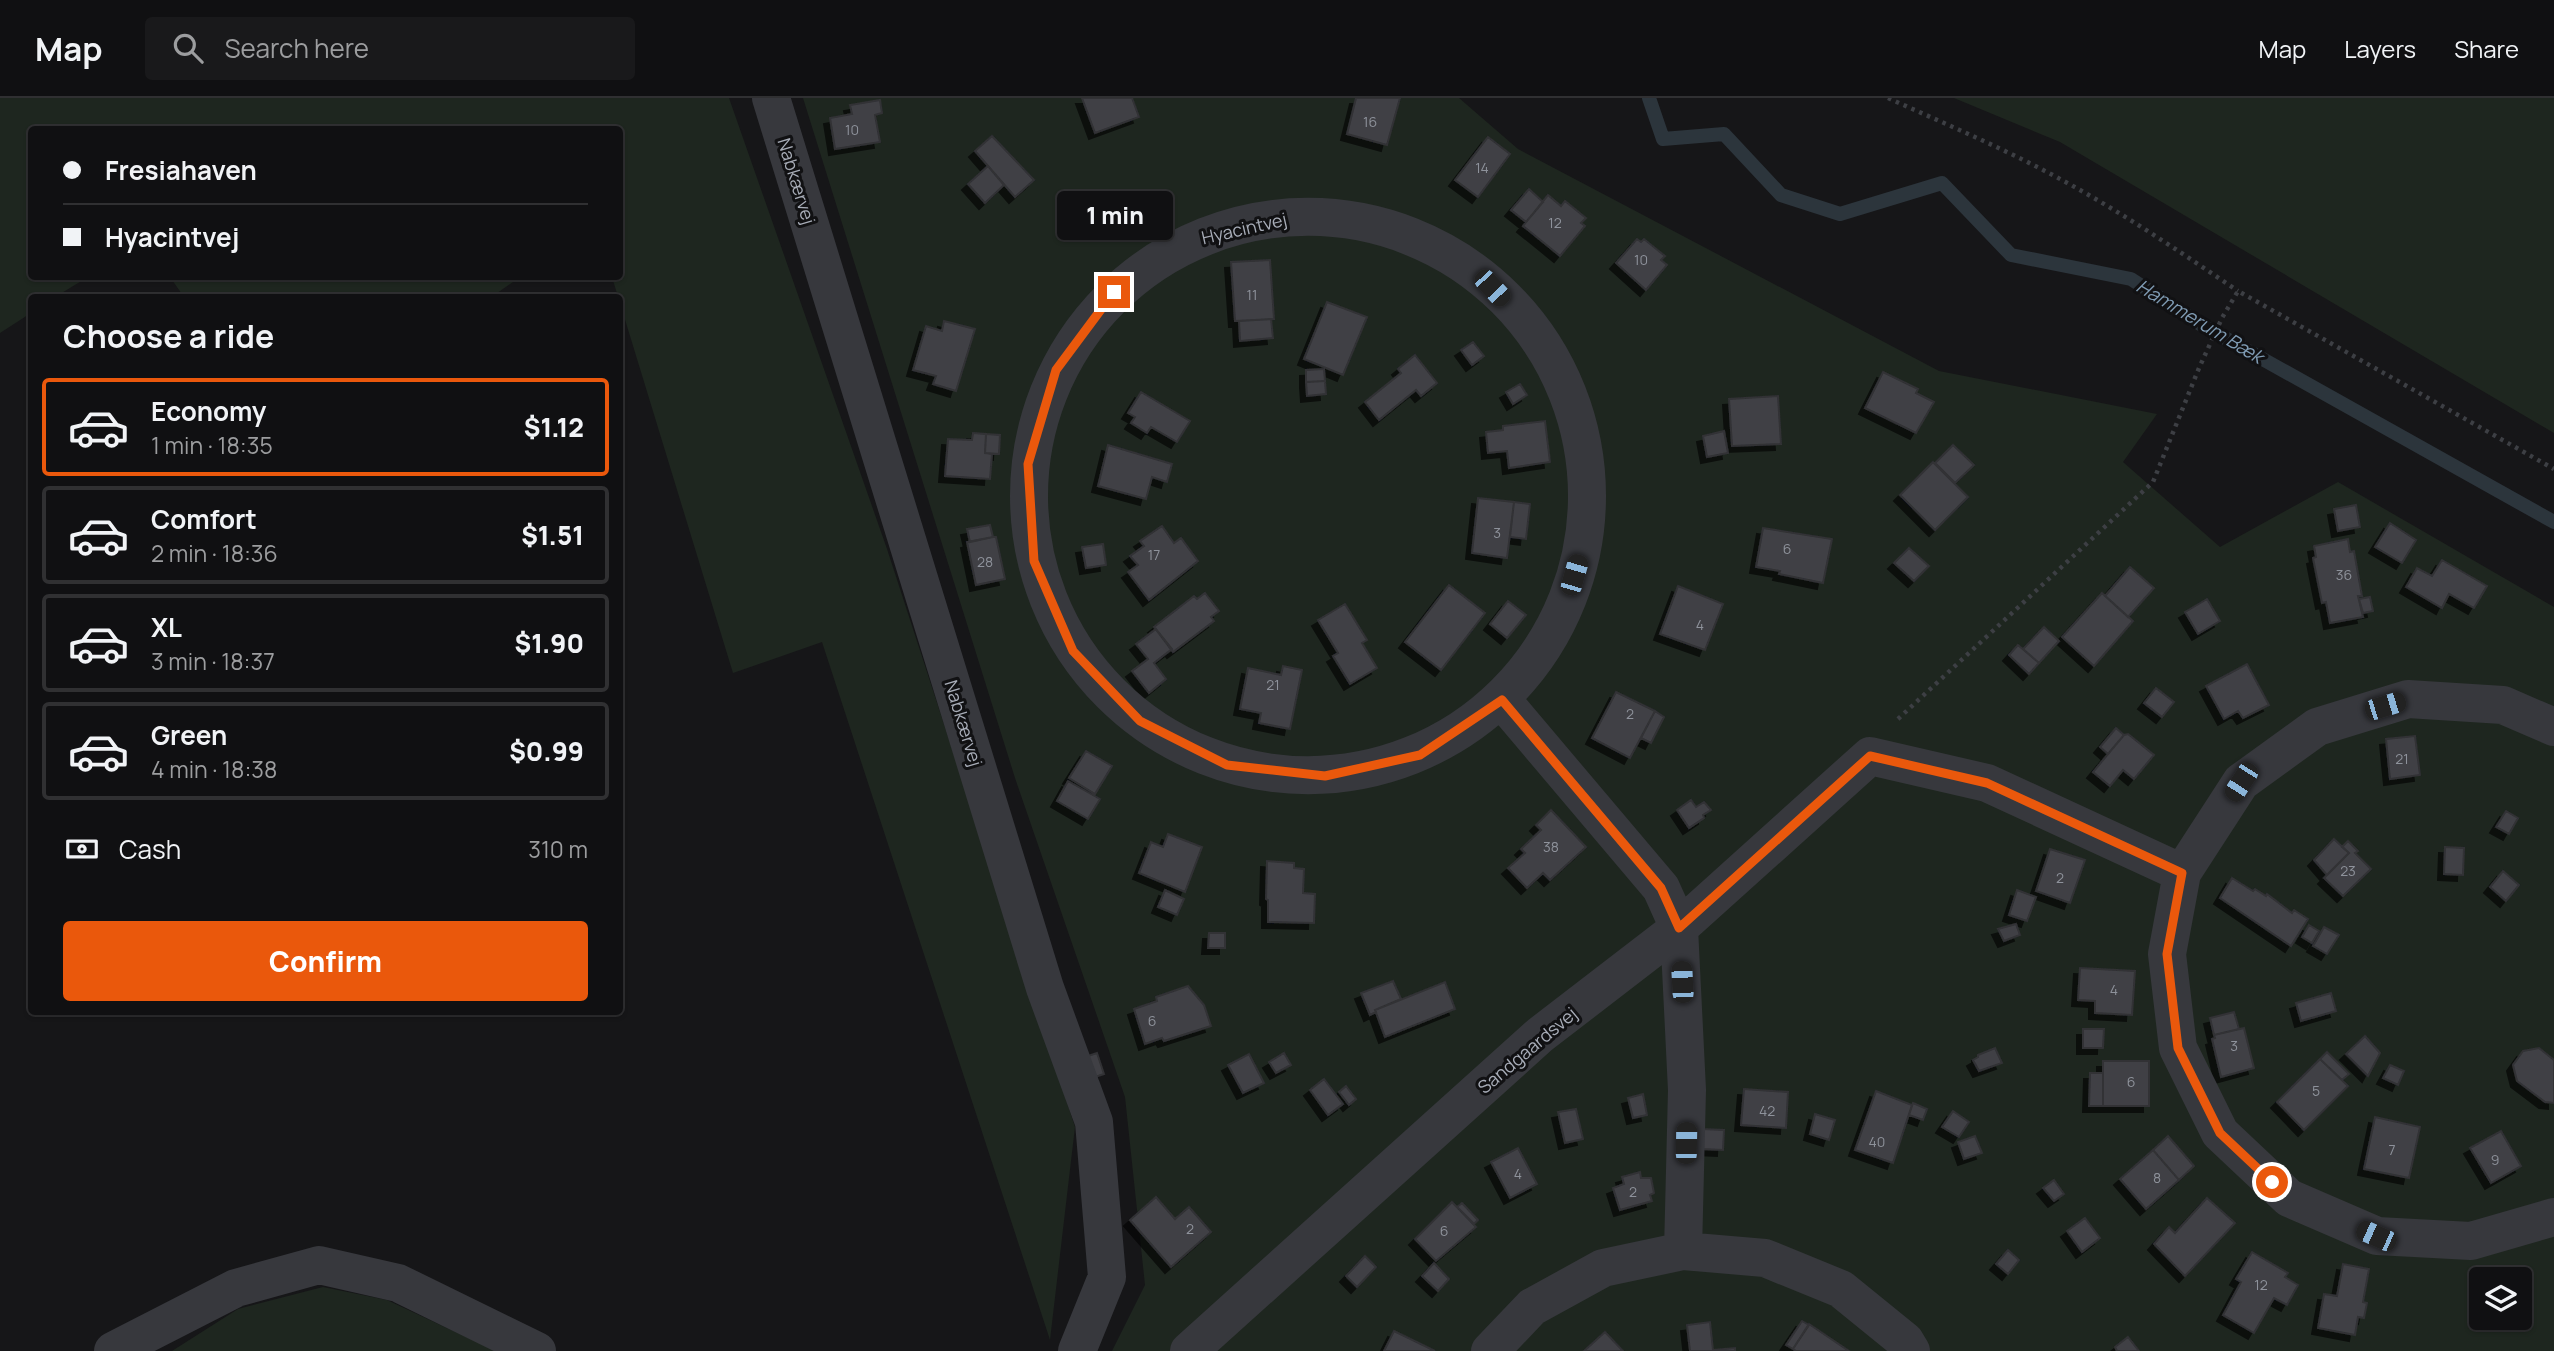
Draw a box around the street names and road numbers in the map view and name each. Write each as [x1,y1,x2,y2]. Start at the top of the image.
street label: Nabkærvej [772,135,822,227]
street label: Hyacintvej [1199,207,1289,249]
street label: Nabkærvej [939,677,989,769]
street label: Sandgaardsvej [1472,1001,1582,1099]

